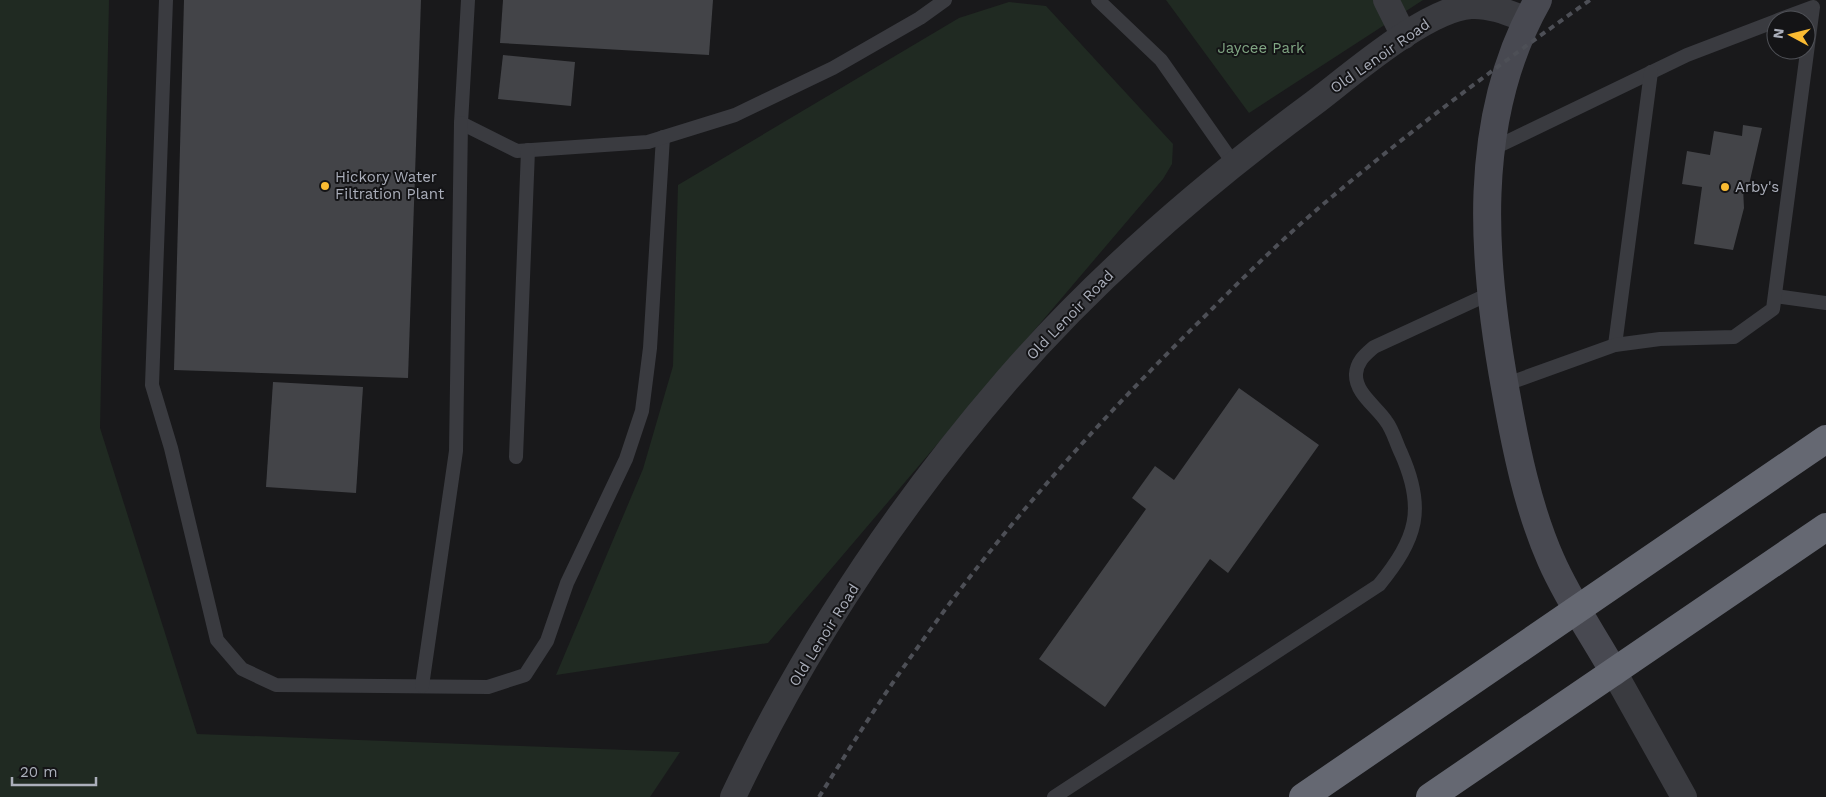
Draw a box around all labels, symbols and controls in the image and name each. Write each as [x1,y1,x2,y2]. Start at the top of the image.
north arrow [1766,10,1816,60]
street label: Old Lenoir Road [1327,15,1433,97]
text: N [1770,27,1787,40]
park label: Jaycee Park [1217,39,1305,57]
place label: Hickory Water Filtration Plant [335,168,445,203]
place label: Arby's [1735,178,1779,196]
marker: Hickory Water Filtration Plant [319,180,331,192]
marker: Arby's [1719,181,1731,193]
street label: Old Lenoir Road [1023,266,1117,364]
street label: Old Lenoir Road [785,580,863,690]
scale bar [12,754,96,786]
text: 20 m [20,763,58,781]

